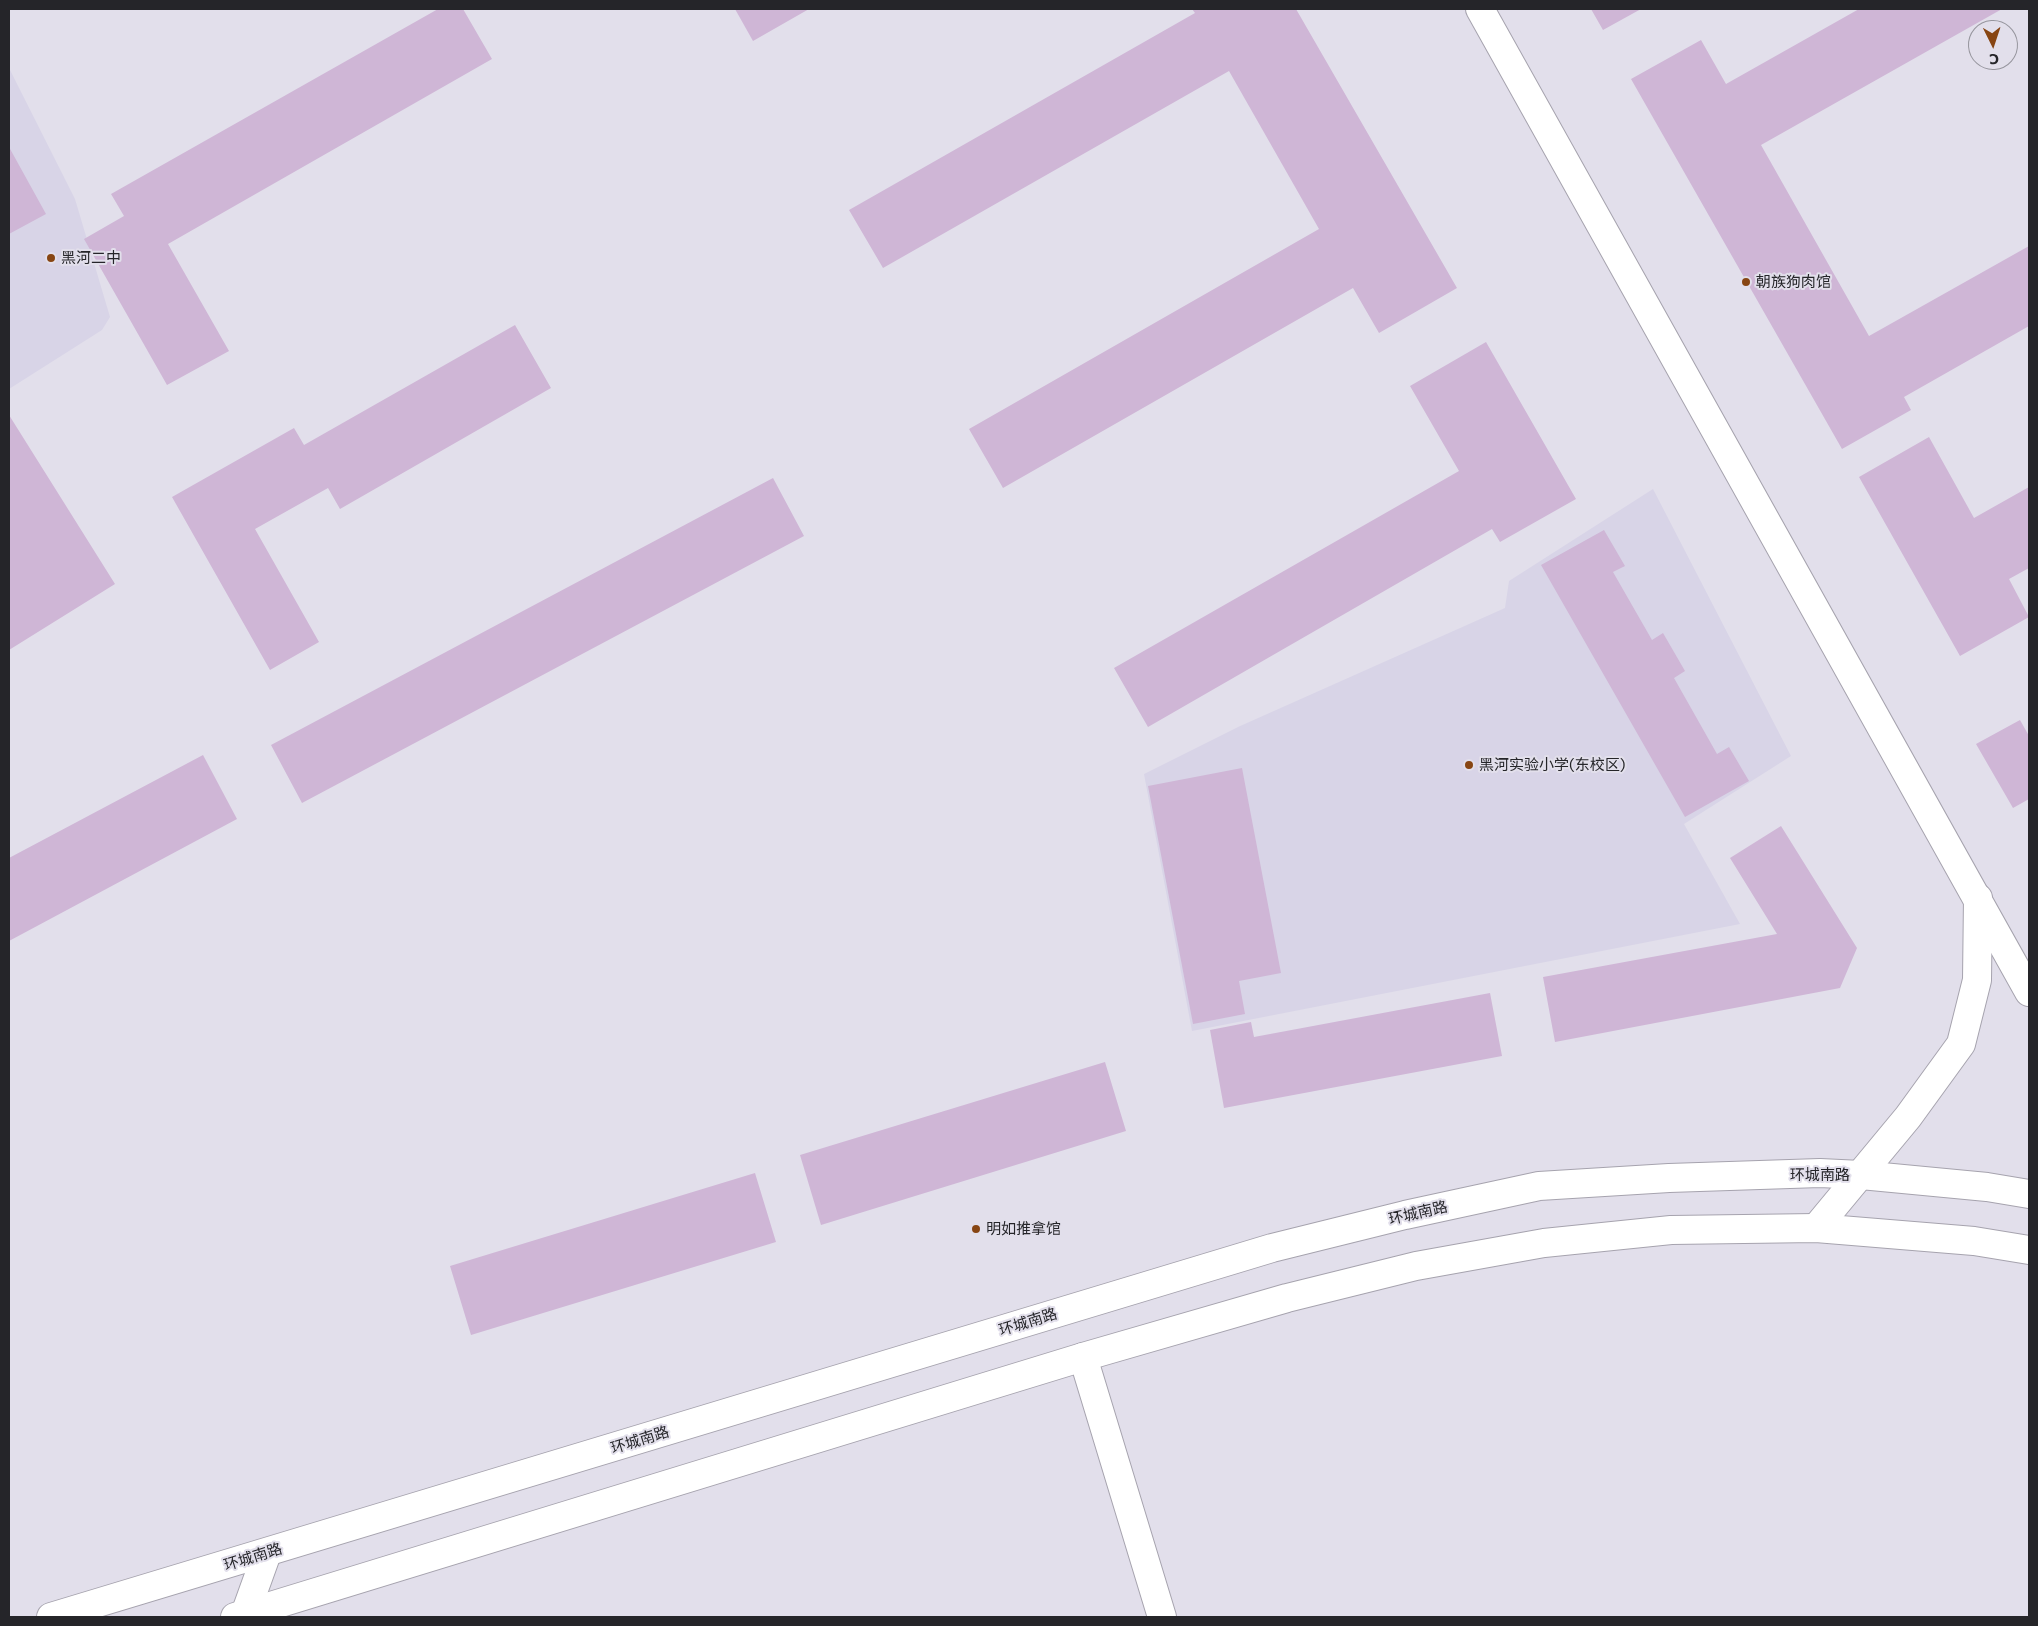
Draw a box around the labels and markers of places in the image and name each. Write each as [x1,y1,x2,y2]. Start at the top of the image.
place label: 黑河二中 [61,249,121,267]
marker: 黑河二中 [45,252,57,264]
place label: 朝族狗肉馆 [1756,273,1831,291]
marker: 朝族狗肉馆 [1740,276,1752,288]
place label: 黑河实验小学(东校区) [1479,756,1626,774]
marker: 黑河实验小学(东校区) [1463,759,1475,771]
place label: 明如推拿馆 [986,1220,1061,1238]
marker: 明如推拿馆 [970,1223,982,1235]

